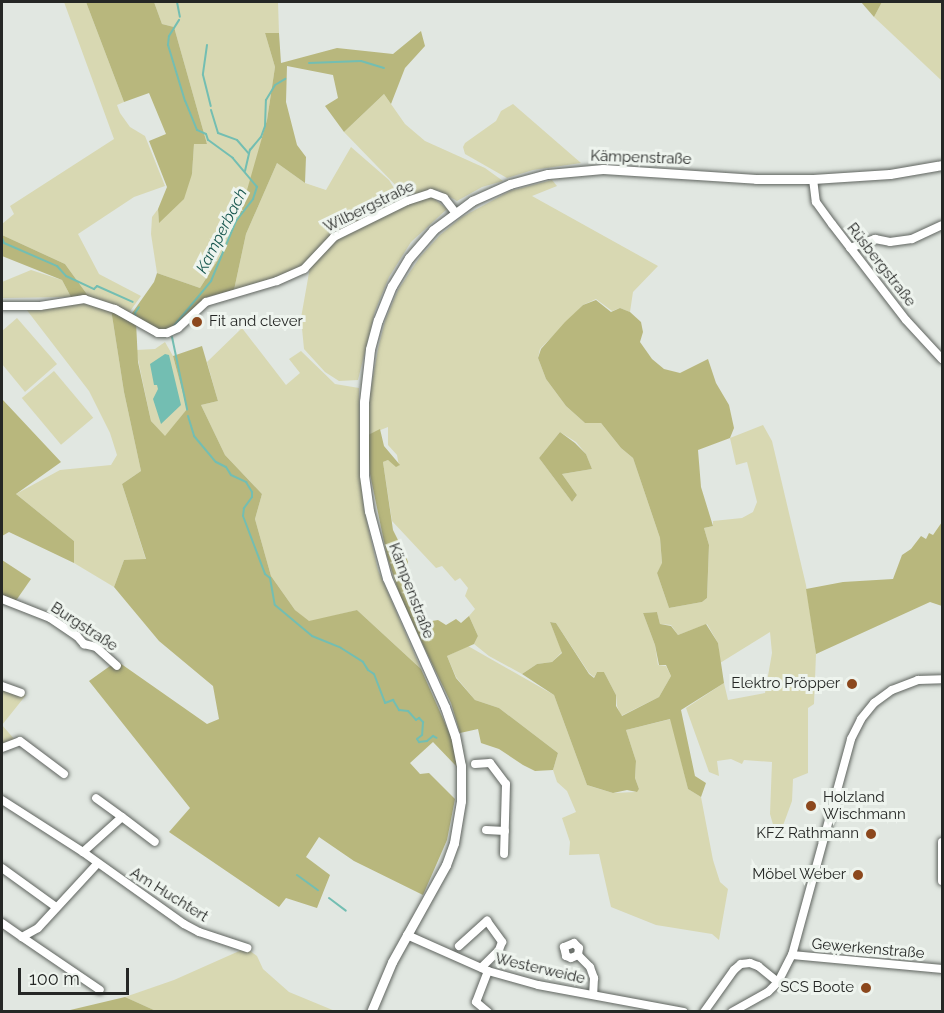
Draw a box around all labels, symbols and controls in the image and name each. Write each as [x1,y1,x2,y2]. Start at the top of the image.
street label: Kämpenstraße [590,147,692,169]
street label: Wilbergstraße [321,177,417,237]
water label: Kamperbach [192,185,252,277]
street label: Rüsbergstraße [843,220,919,310]
place label: Fit and clever [209,313,303,331]
marker: Fit and clever [190,315,204,329]
street label: Kämpenstraße [384,541,438,641]
street label: Burgstraße [47,599,121,655]
place label: Elektro Pröpper [731,675,840,693]
marker: Elektro Pröpper [845,677,859,691]
place label: Holzland Wischmann [823,788,906,823]
marker: Holzland Wischmann [804,799,818,813]
place label: KFZ Rathmann [756,825,859,843]
marker: KFZ Rathmann [864,827,878,841]
street label: Am Huchtert [127,864,211,926]
place label: Möbel Weber [751,866,846,884]
marker: Möbel Weber [851,868,865,882]
street label: Gewerkenstraße [811,935,925,963]
street label: Westerweide [493,950,587,988]
scale bar [21,956,132,994]
text: 100 m [29,968,80,989]
place label: SCS Boote [780,979,854,997]
marker: SCS Boote [859,981,873,995]

